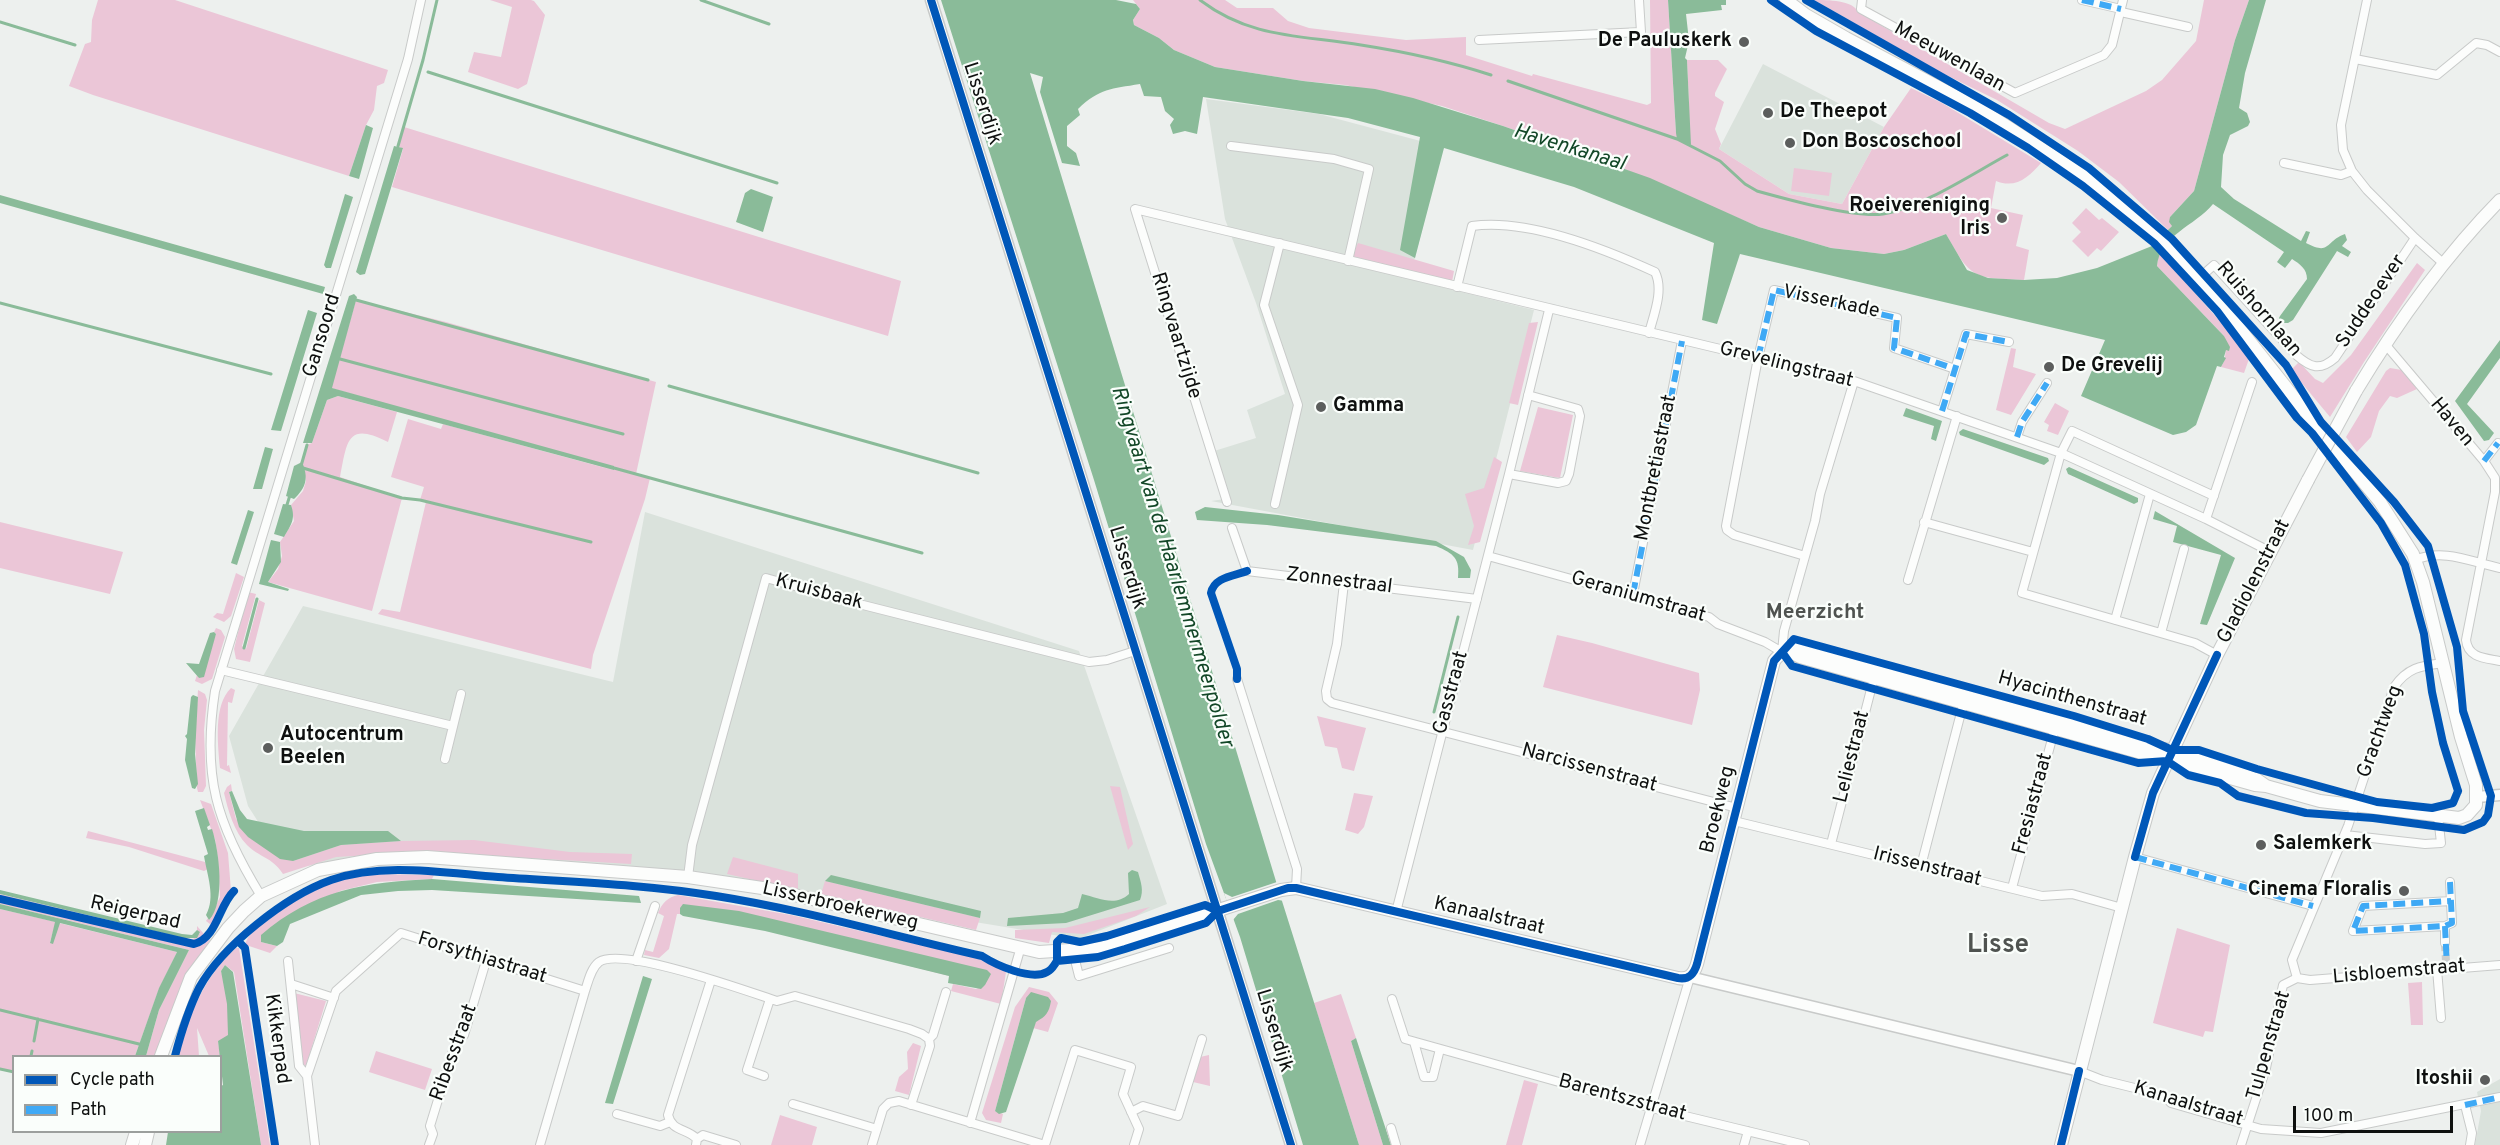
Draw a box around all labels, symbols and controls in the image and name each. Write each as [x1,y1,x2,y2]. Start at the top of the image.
street label: Meeuwenlaan [1889,18,2009,98]
place label: De Pauluskerk [1598,30,1732,54]
marker: De Pauluskerk [1737,35,1751,49]
street label: Lisserdijk [956,60,1006,148]
place label: De Theepot [1780,101,1887,125]
marker: De Theepot [1761,106,1775,120]
water label: Havenkanaal [1510,120,1628,178]
place label: Don Boscoschool [1802,131,1962,155]
marker: Don Boscoschool [1783,136,1797,150]
place label: Roeivereniging Iris [1849,195,1990,242]
marker: Roeivereniging Iris [1995,211,2009,225]
street label: Suddeoever [2332,251,2412,353]
street label: Ruishornlaan [2210,258,2306,362]
street label: Ringvaartzijde [1144,270,1206,402]
street label: Visserkade [1780,281,1882,325]
street label: Gansoord [299,291,347,381]
street label: Grevelingstraat [1717,338,1855,394]
place label: De Grevelij [2061,355,2163,379]
marker: De Grevelij [2042,360,2056,374]
water label: Ringvaart van de Haarlemmermeerpolder [1104,383,1238,751]
street label: Montbretiastraat [1631,393,1683,543]
street label: Haven [2424,394,2478,452]
place label: Gamma [1333,395,1404,419]
marker: Gamma [1314,400,1328,414]
street label: Gladiolenstraat [2213,516,2297,648]
street label: Lisserdijk [1102,524,1150,612]
street label: Zonnestraal [1284,564,1394,600]
street label: Geraniumstraat [1568,567,1708,629]
street label: Kruisbaak [773,570,865,616]
district label: Meerzicht [1766,601,1864,627]
street label: Gasstraat [1429,649,1475,737]
street label: Hyacinthenstraat [1995,667,2149,733]
street label: Grachtweg [2353,683,2409,781]
street label: Leliestraat [1830,708,1876,806]
place label: Autocentrum Beelen [280,724,404,771]
street label: Narcissenstraat [1519,739,1659,799]
marker: Autocentrum Beelen [261,741,275,755]
street label: Fresiastraat [2009,751,2059,857]
street label: Broekweg [1697,764,1741,856]
place label: Salemkerk [2273,833,2372,857]
marker: Salemkerk [2254,838,2268,852]
street label: Irissenstraat [1870,843,1984,893]
street label: Lisserbroekerweg [760,877,920,937]
place label: Cinema Floralis [2248,879,2392,903]
marker: Cinema Floralis [2397,884,2411,898]
street label: Reigerpad [87,892,183,936]
street label: Kanaalstraat [1431,893,1547,941]
street label: Forsythiastraat [415,928,549,990]
district label: Lisse [1967,931,2029,963]
street label: Lisbloemstraat [2332,955,2466,991]
street label: Lisserdijk [1249,987,1297,1075]
street label: Tulpenstraat [2243,988,2297,1104]
street label: Kikkerpad [258,992,294,1086]
street label: Ribesstraat [426,1001,484,1105]
legend [12,1055,222,1133]
place label: Itoshii [2415,1068,2473,1092]
text: Cycle path [70,1069,155,1092]
street label: Barentszstraat [1555,1070,1689,1128]
marker: Itoshii [2478,1073,2492,1087]
street label: Kanaalstraat [2130,1077,2246,1133]
scale bar [2296,1094,2456,1132]
text: Path [70,1099,107,1122]
text: 100 m [2304,1105,2353,1128]

